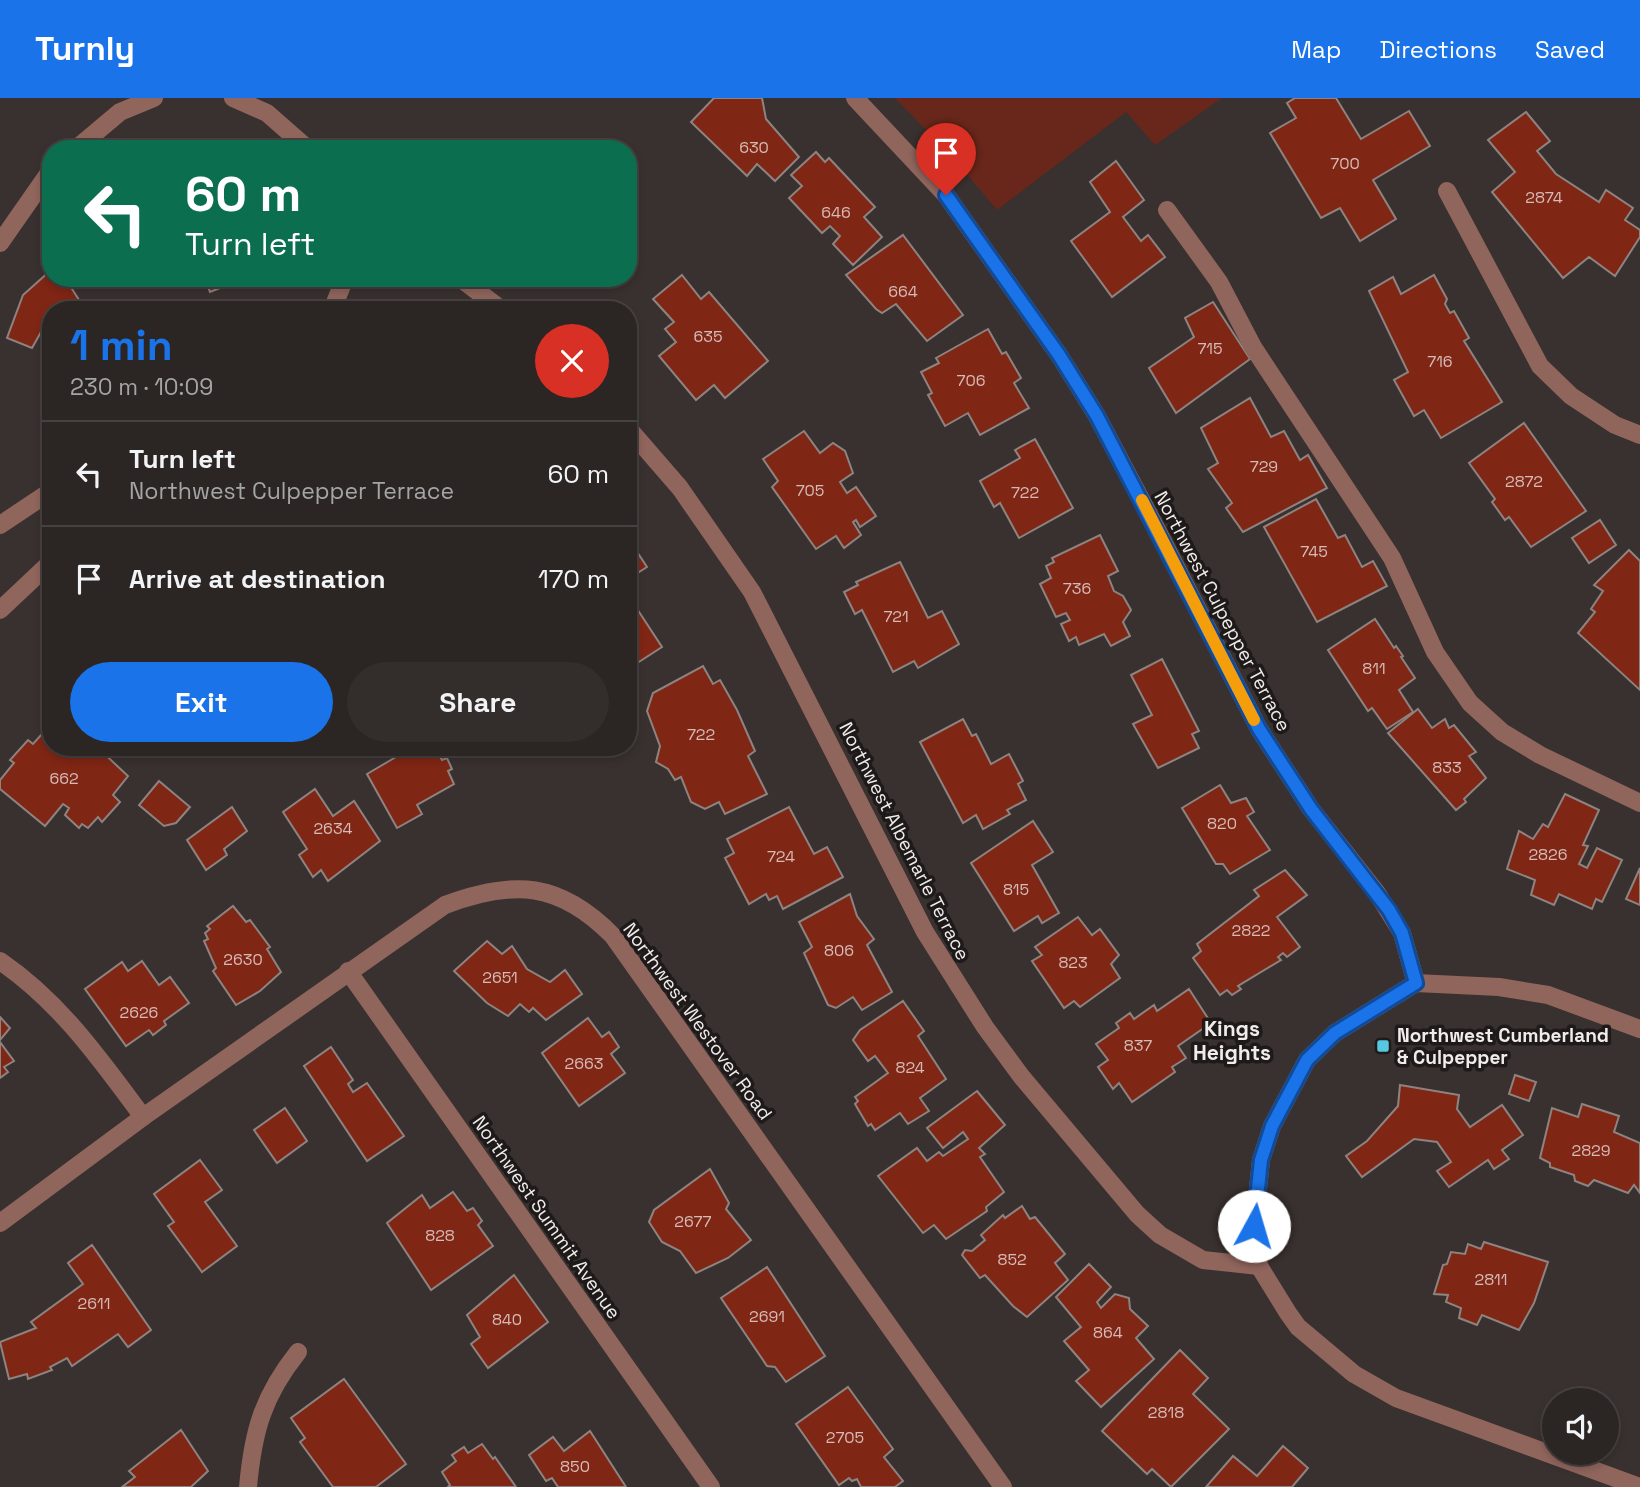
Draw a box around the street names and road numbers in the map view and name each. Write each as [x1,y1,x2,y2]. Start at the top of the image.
street label: Northwest Culpepper Terrace [1148,487,1297,736]
street label: Northwest Albemarle Terrace [834,718,976,964]
street label: Northwest Westover Road [617,918,778,1125]
street label: Northwest Summit Avenue [467,1111,626,1324]

